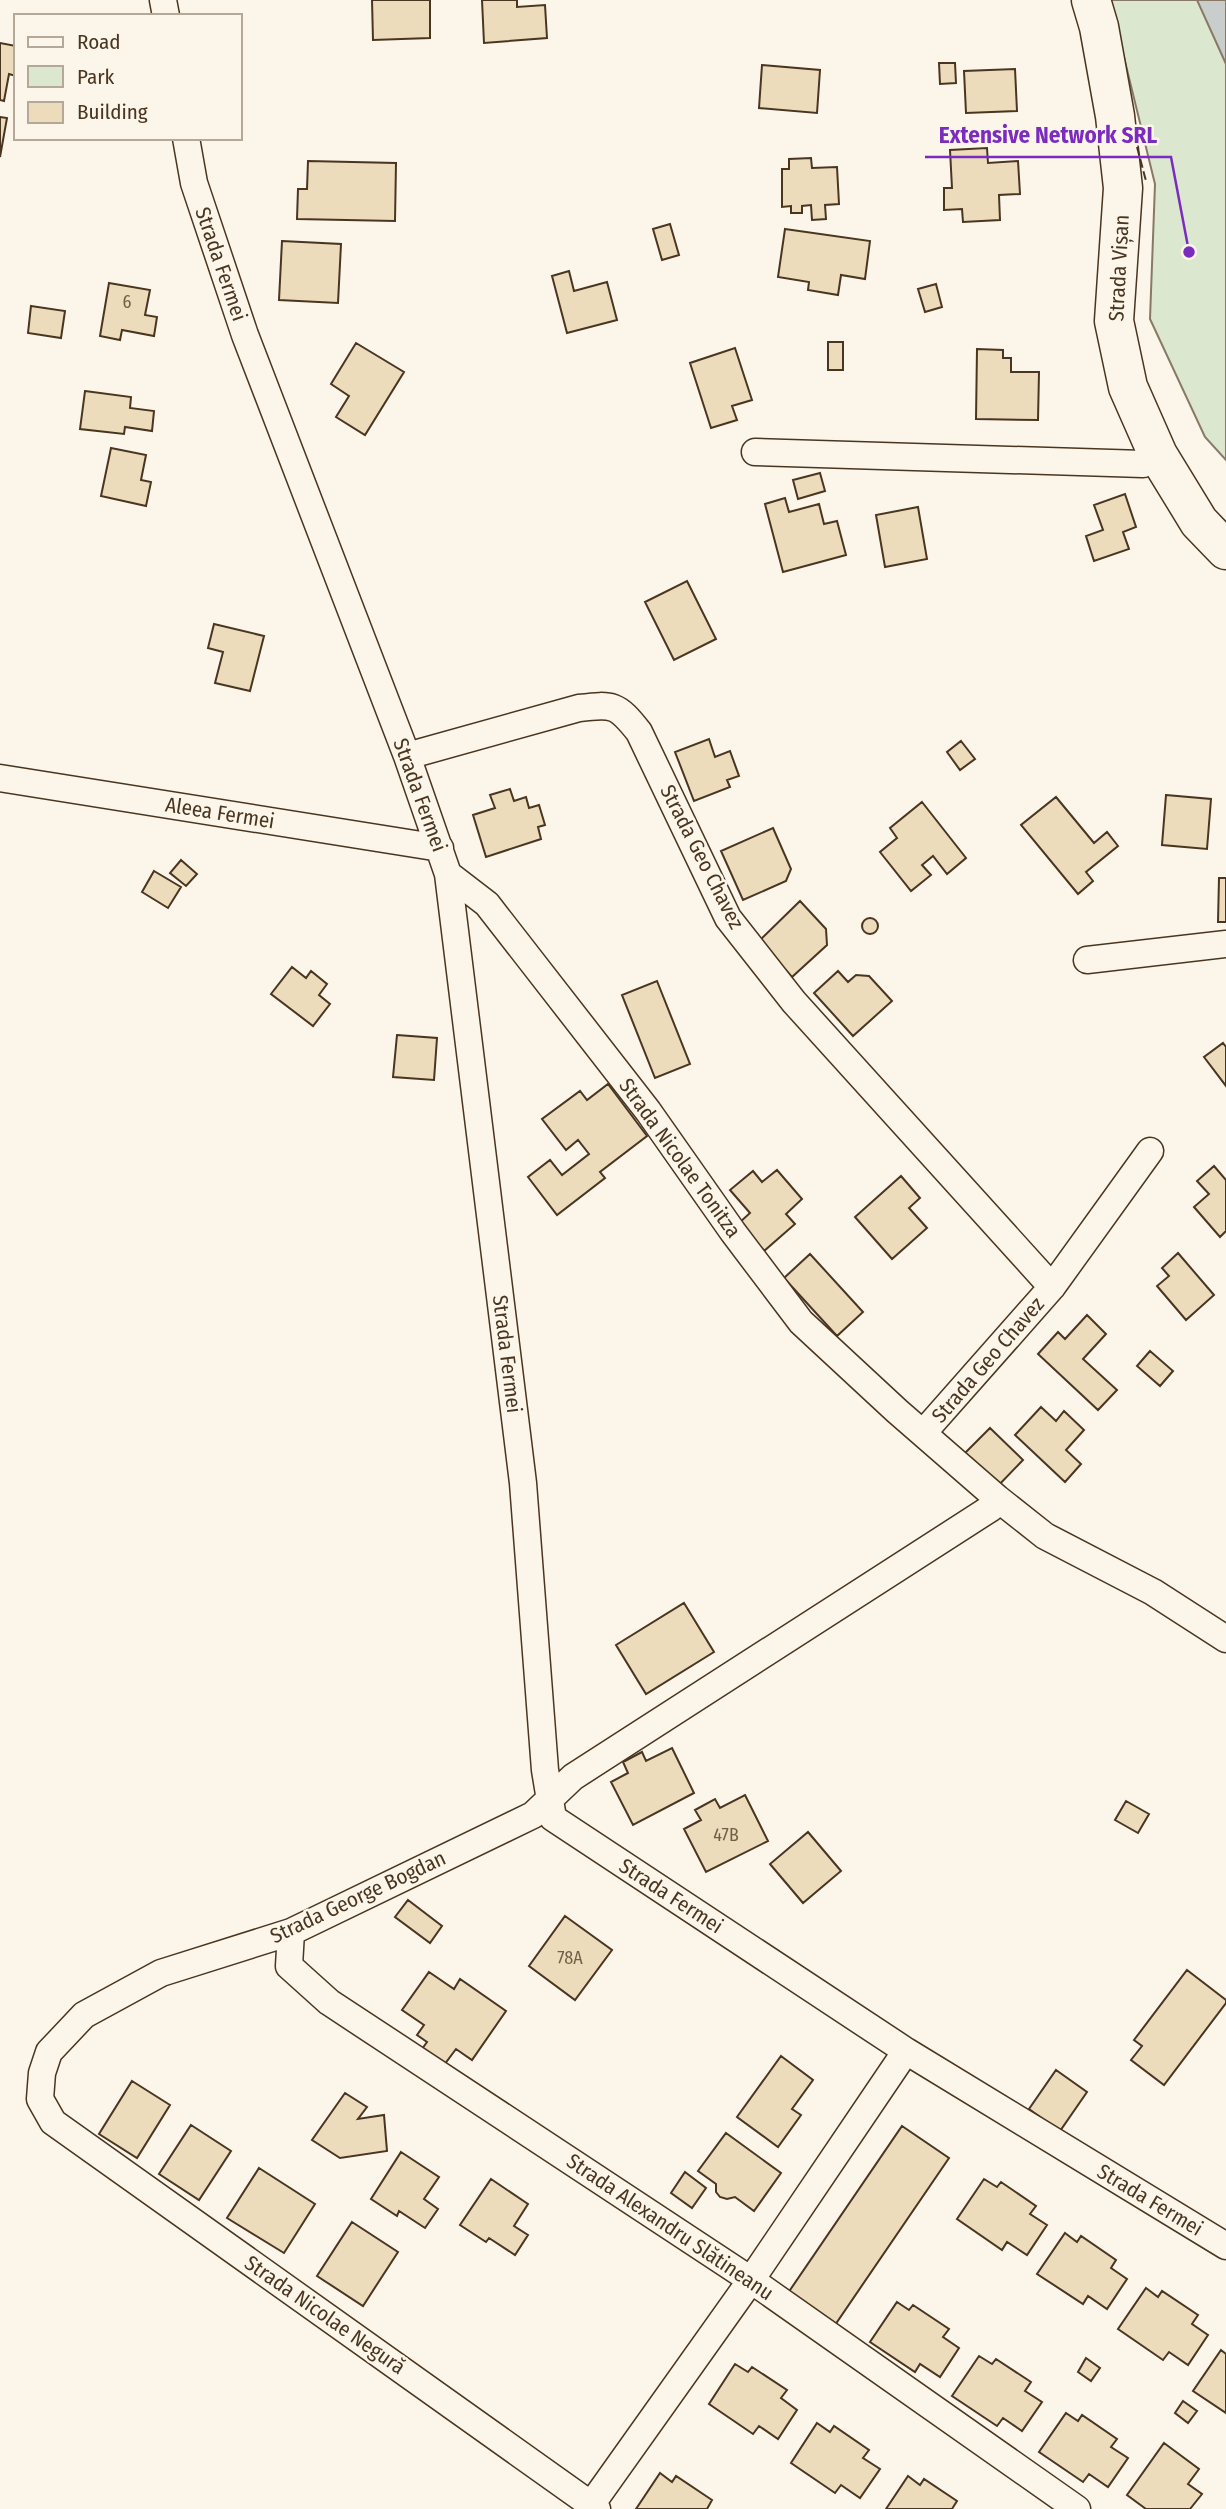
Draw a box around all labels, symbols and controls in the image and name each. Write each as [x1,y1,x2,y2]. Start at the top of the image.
legend [14,14,242,140]
text: Road [77,29,121,55]
text: Park [77,64,115,90]
text: Building [77,99,148,125]
callout: Extensive Network SRL [925,113,1171,157]
text: Extensive Network SRL [939,121,1157,149]
street label: Strada Fermei [189,204,253,324]
street label: Strada Vișan [1103,214,1135,322]
house number: 6 [123,291,132,313]
street label: Strada Fermei [387,735,453,855]
street label: Strada Geo Chavez [654,781,750,933]
street label: Aleea Fermei [164,792,276,834]
street label: Strada Nicolae Tonitza [613,1073,747,1243]
street label: Strada Geo Chavez [926,1292,1050,1428]
street label: Strada Fermei [487,1293,527,1415]
house number: 47B [713,1824,739,1846]
street label: Strada George Bogdan [266,1845,450,1949]
street label: Strada Fermei [614,1853,728,1939]
house number: 78A [557,1947,583,1969]
street label: Strada Alexandru Slătineanu [562,2148,778,2306]
street label: Strada Fermei [1092,2158,1208,2242]
street label: Strada Nicolae Negură [240,2250,410,2380]

